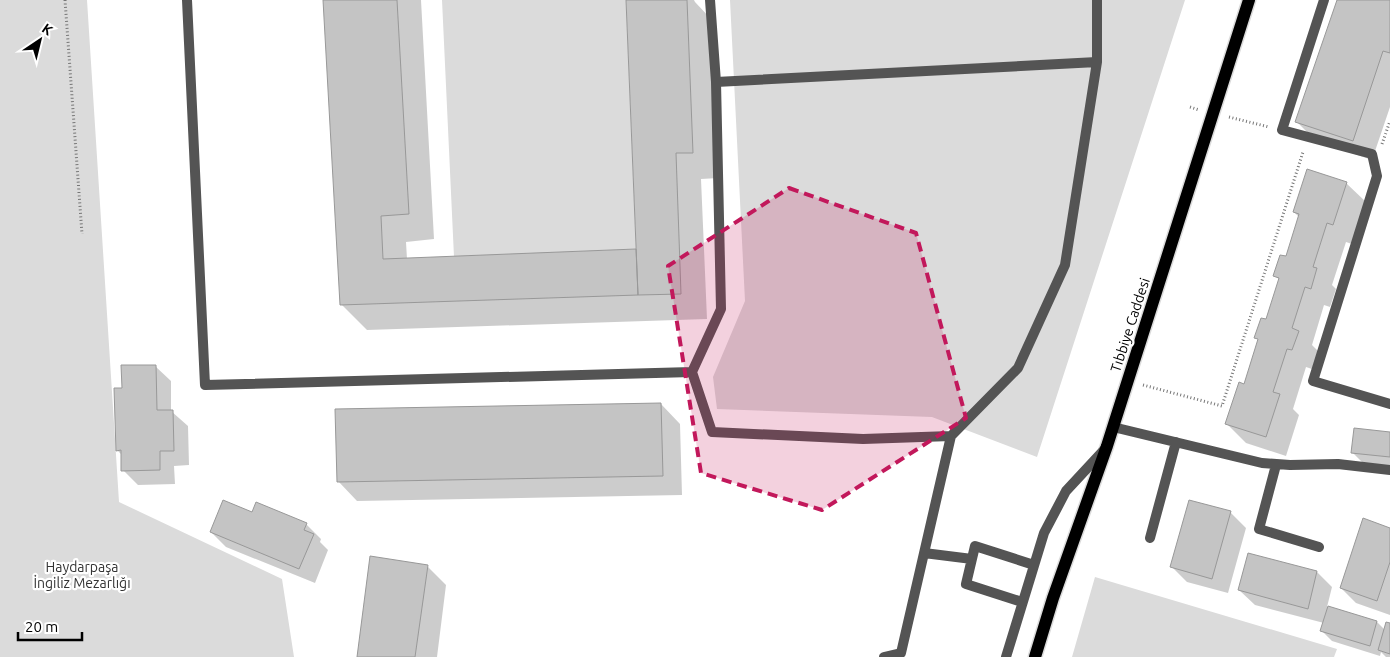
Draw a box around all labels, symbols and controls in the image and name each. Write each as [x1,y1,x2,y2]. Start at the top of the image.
north arrow [15,15,65,65]
text: K [39,20,56,39]
street label: Tıbbiye Caddesi [1107,276,1153,374]
park label: Haydarpaşa İngiliz Mezarlığı [33,559,131,591]
scale bar [18,610,81,642]
text: 20 m [25,618,58,635]

